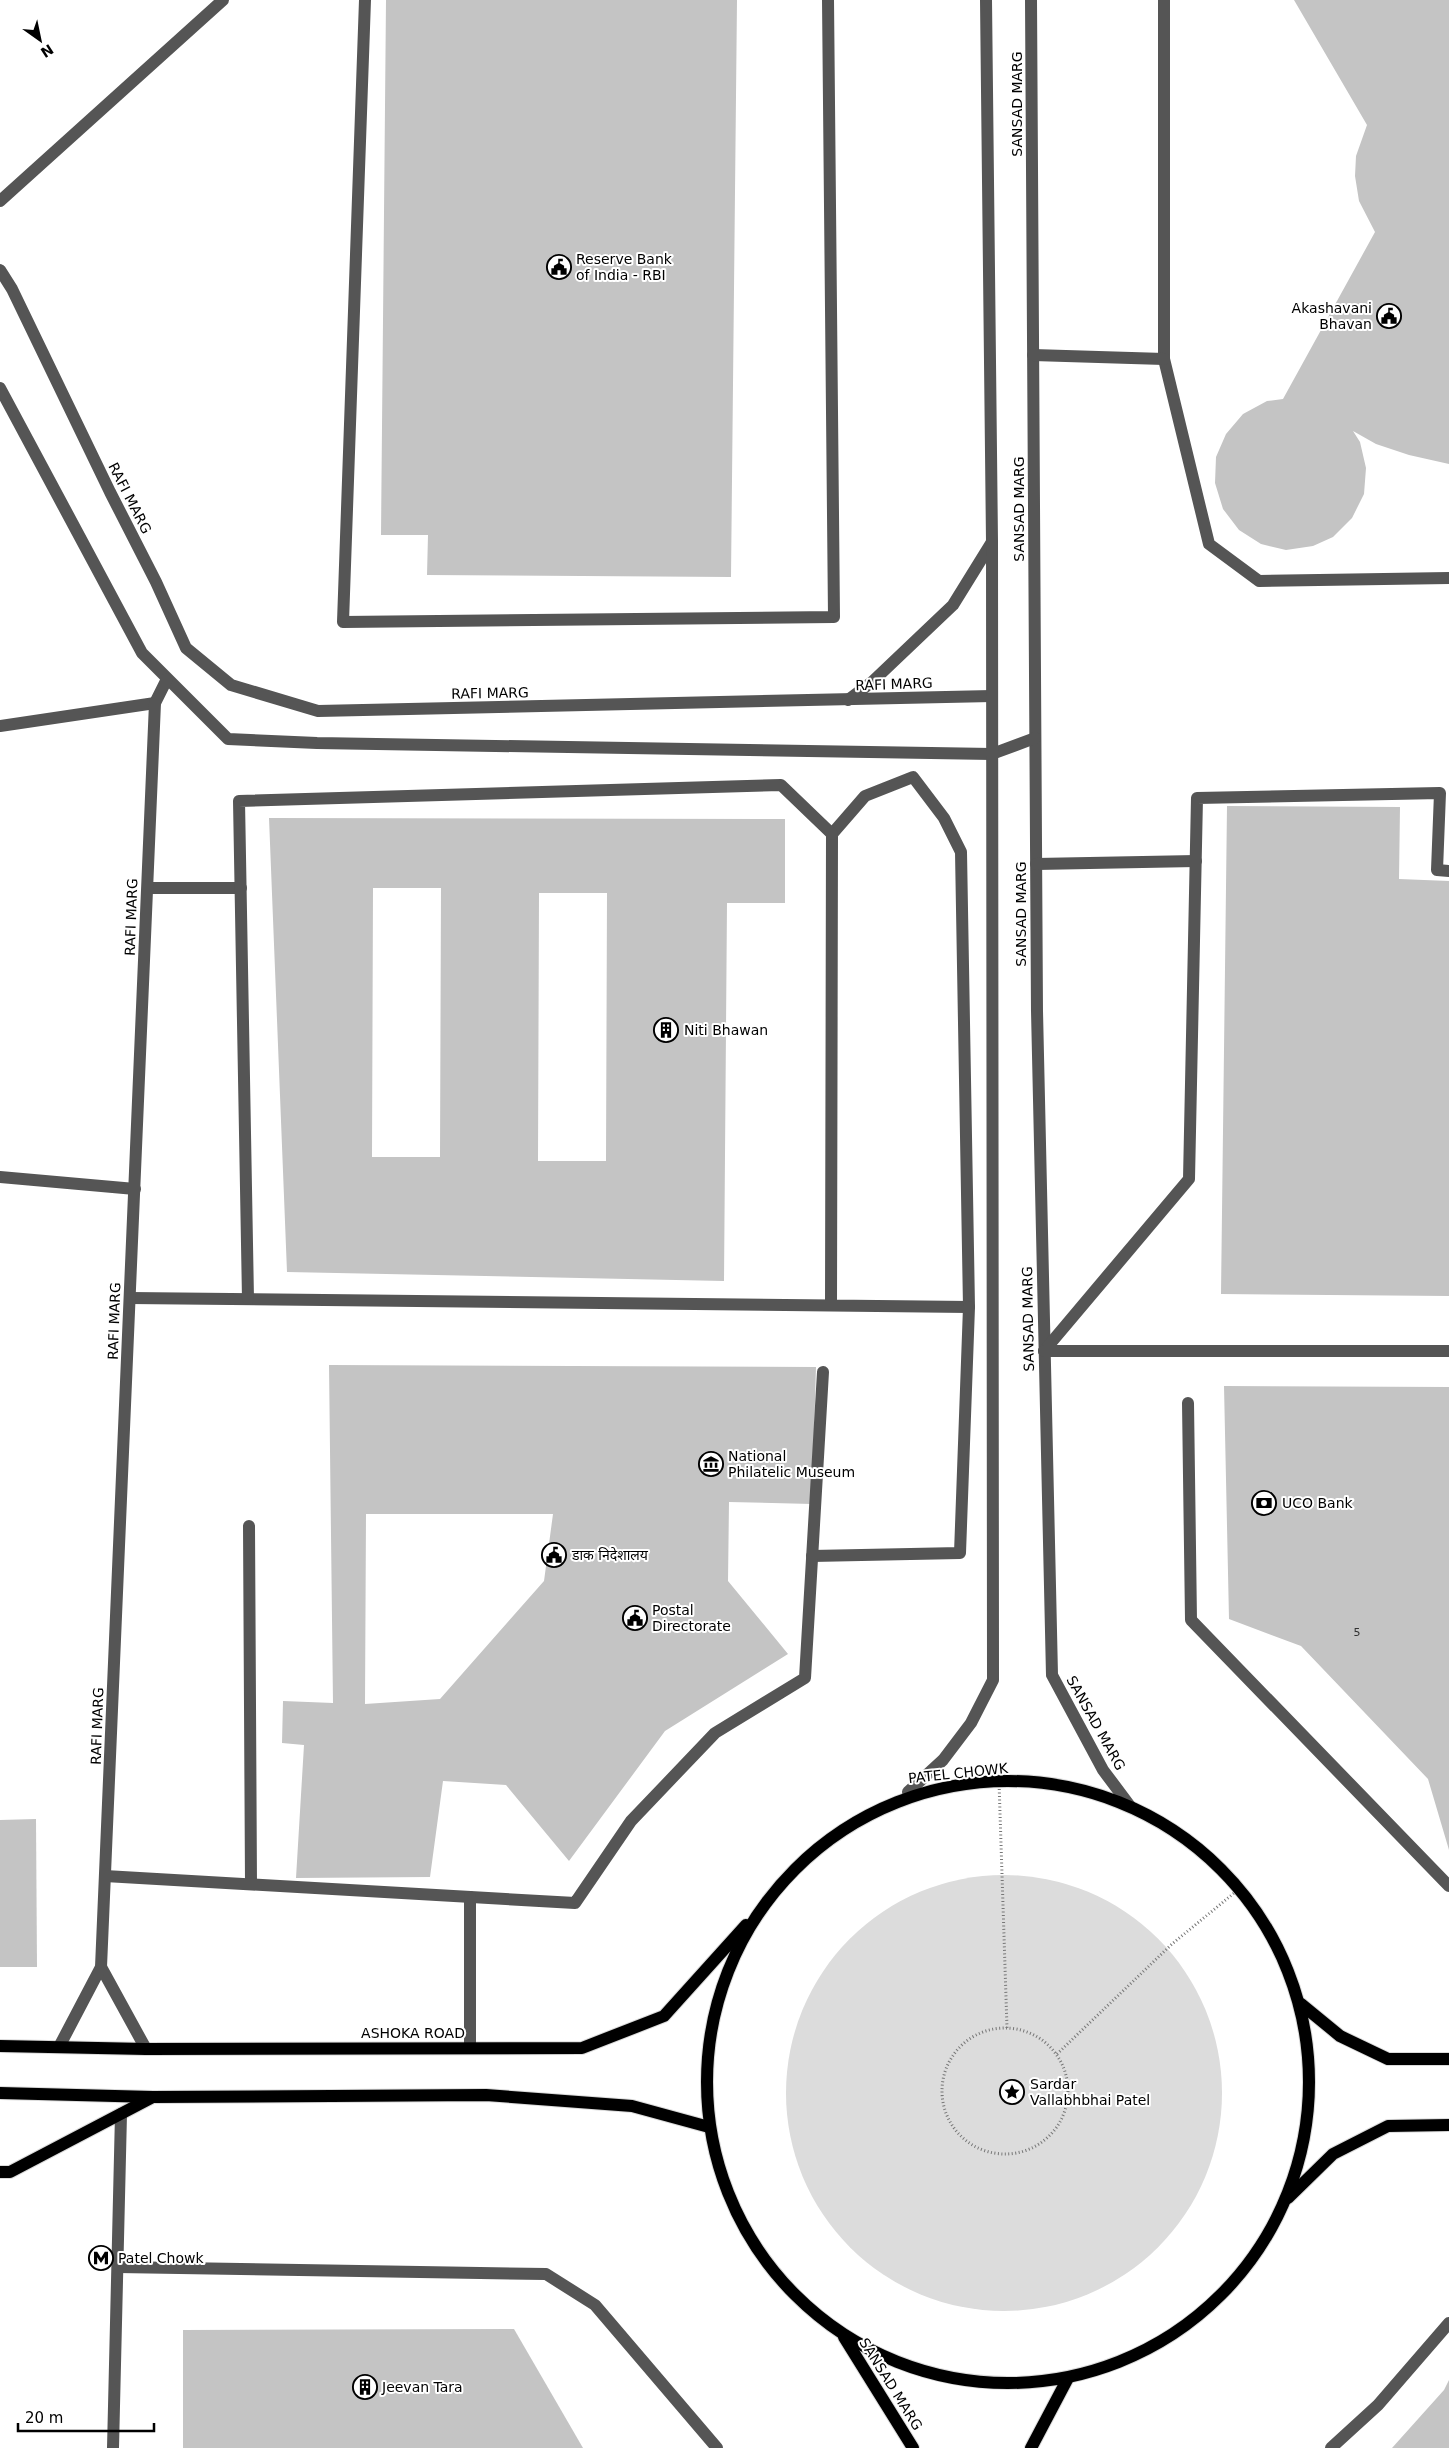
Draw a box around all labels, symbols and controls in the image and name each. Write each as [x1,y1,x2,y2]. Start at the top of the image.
north arrow [15,15,65,65]
text: N [38,41,56,61]
street label: SANSAD MARG [1009,51,1025,157]
place label: Reserve Bank of India - RBI [576,251,673,283]
public building icon: Reserve Bank of India - RBI [546,254,572,280]
place label: Akashavani Bhavan [1292,300,1372,332]
public building icon: Akashavani Bhavan [1376,303,1402,329]
street label: SANSAD MARG [1011,456,1027,562]
street label: RAFI MARG [105,460,155,536]
street label: RAFI MARG [855,675,933,693]
street label: RAFI MARG [451,684,529,702]
street label: SANSAD MARG [1013,861,1029,967]
street label: RAFI MARG [122,878,140,956]
building icon: Niti Bhawan [653,1017,679,1043]
place label: Niti Bhawan [684,1022,768,1038]
street label: SANSAD MARG [1019,1266,1037,1372]
street label: RAFI MARG [105,1282,123,1360]
place label: National Philatelic Museum [728,1448,855,1480]
museum icon: National Philatelic Museum [698,1451,724,1477]
bank icon: UCO Bank [1251,1490,1277,1516]
place label: UCO Bank [1282,1495,1354,1511]
public building icon: डाक निदेशालय [541,1542,567,1568]
place label: डाक निदेशालय [571,1546,649,1563]
place label: Postal Directorate [652,1602,731,1634]
public building icon: Postal Directorate [622,1605,648,1631]
house number: 5 [1354,1626,1361,1639]
street label: SANSAD MARG [1063,1673,1129,1773]
street label: RAFI MARG [88,1687,106,1765]
street label: PATEL CHOWK [907,1760,1009,1786]
street label: ASHOKA ROAD [361,2025,465,2041]
place label: Sardar Vallabhbhai Patel [1030,2076,1150,2108]
place icon: Sardar Vallabhbhai Patel [999,2079,1025,2105]
metro station icon: Patel Chowk [88,2245,114,2271]
place label: Patel Chowk [118,2250,204,2266]
street label: SANSAD MARG [856,2335,926,2433]
building icon: Jeevan Tara [352,2374,378,2400]
place label: Jeevan Tara [381,2379,463,2395]
scale bar [18,2400,154,2432]
text: 20 m [25,2409,63,2427]

